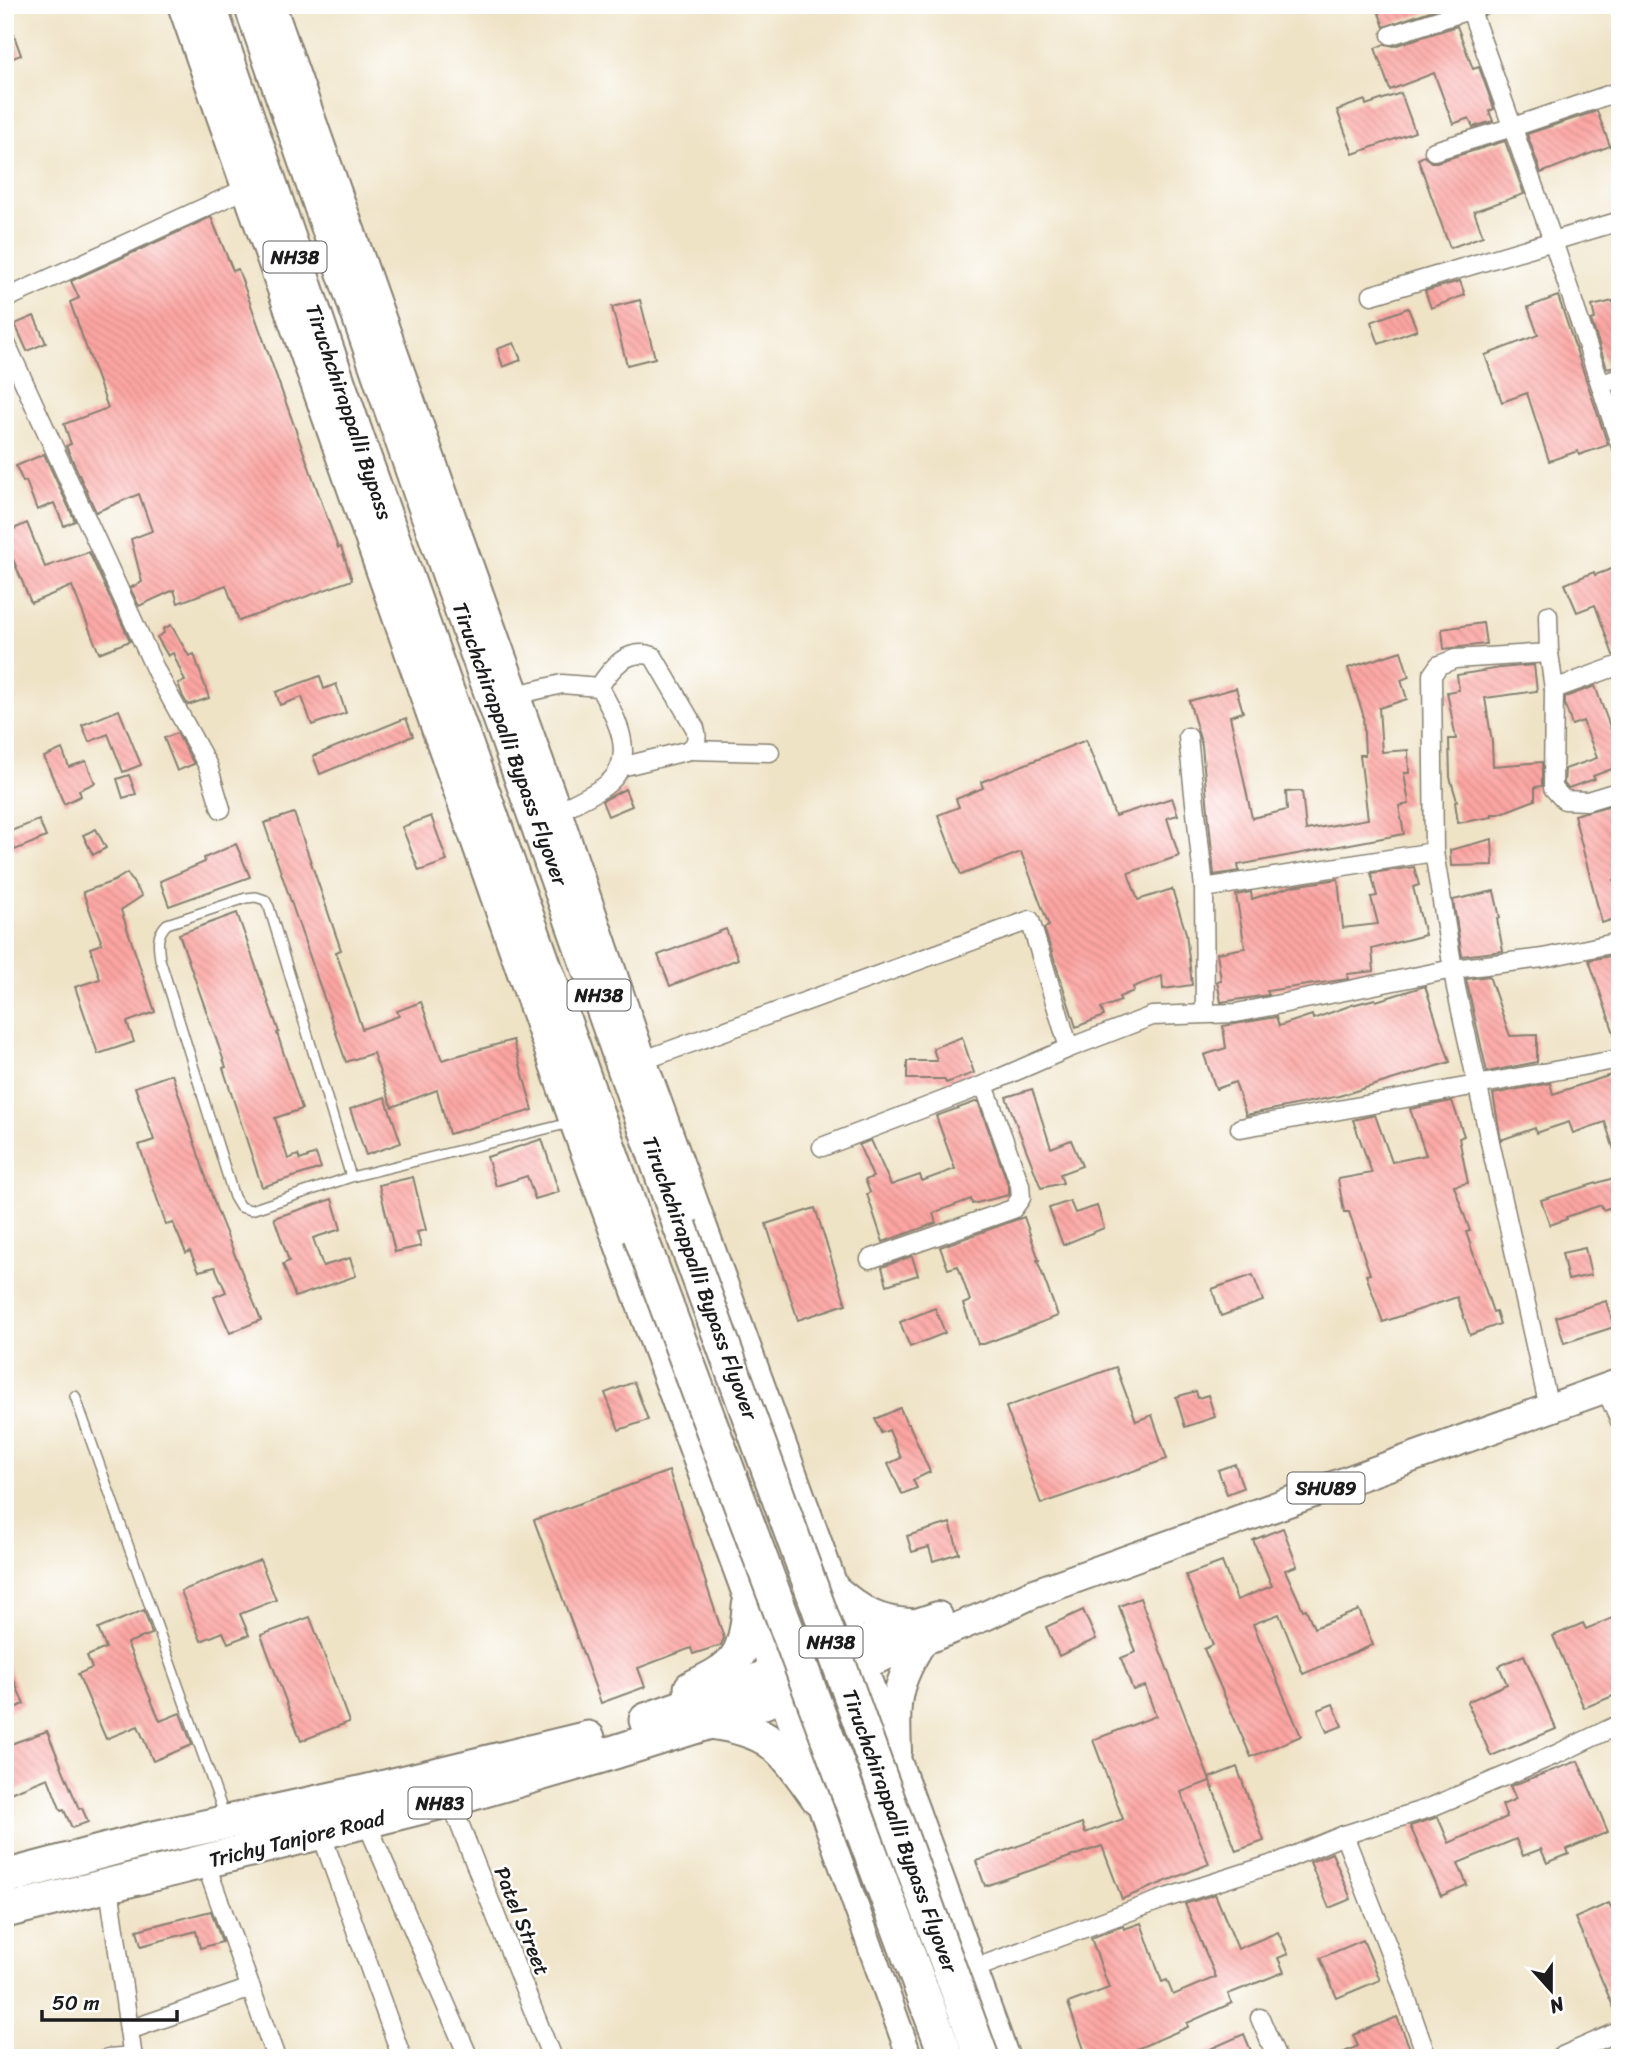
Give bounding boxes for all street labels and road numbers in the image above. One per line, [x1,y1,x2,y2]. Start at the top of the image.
road number: NH38 [264,242,326,272]
street label: Tiruchchirappalli Bypass [294,299,404,525]
street label: Tiruchchirappalli Bypass Flyover [441,597,580,893]
road number: NH38 [568,979,630,1010]
street label: Tiruchchirappalli Bypass Flyover [631,1131,770,1427]
road number: SHU89 [1288,1472,1364,1504]
road number: NH38 [800,1626,862,1658]
street label: Tiruchchirappalli Bypass Flyover [831,1684,970,1980]
road number: NH83 [408,1787,472,1818]
street label: Trichy Tanjore Road [205,1798,391,1879]
street label: Patel Street [483,1861,561,1981]

